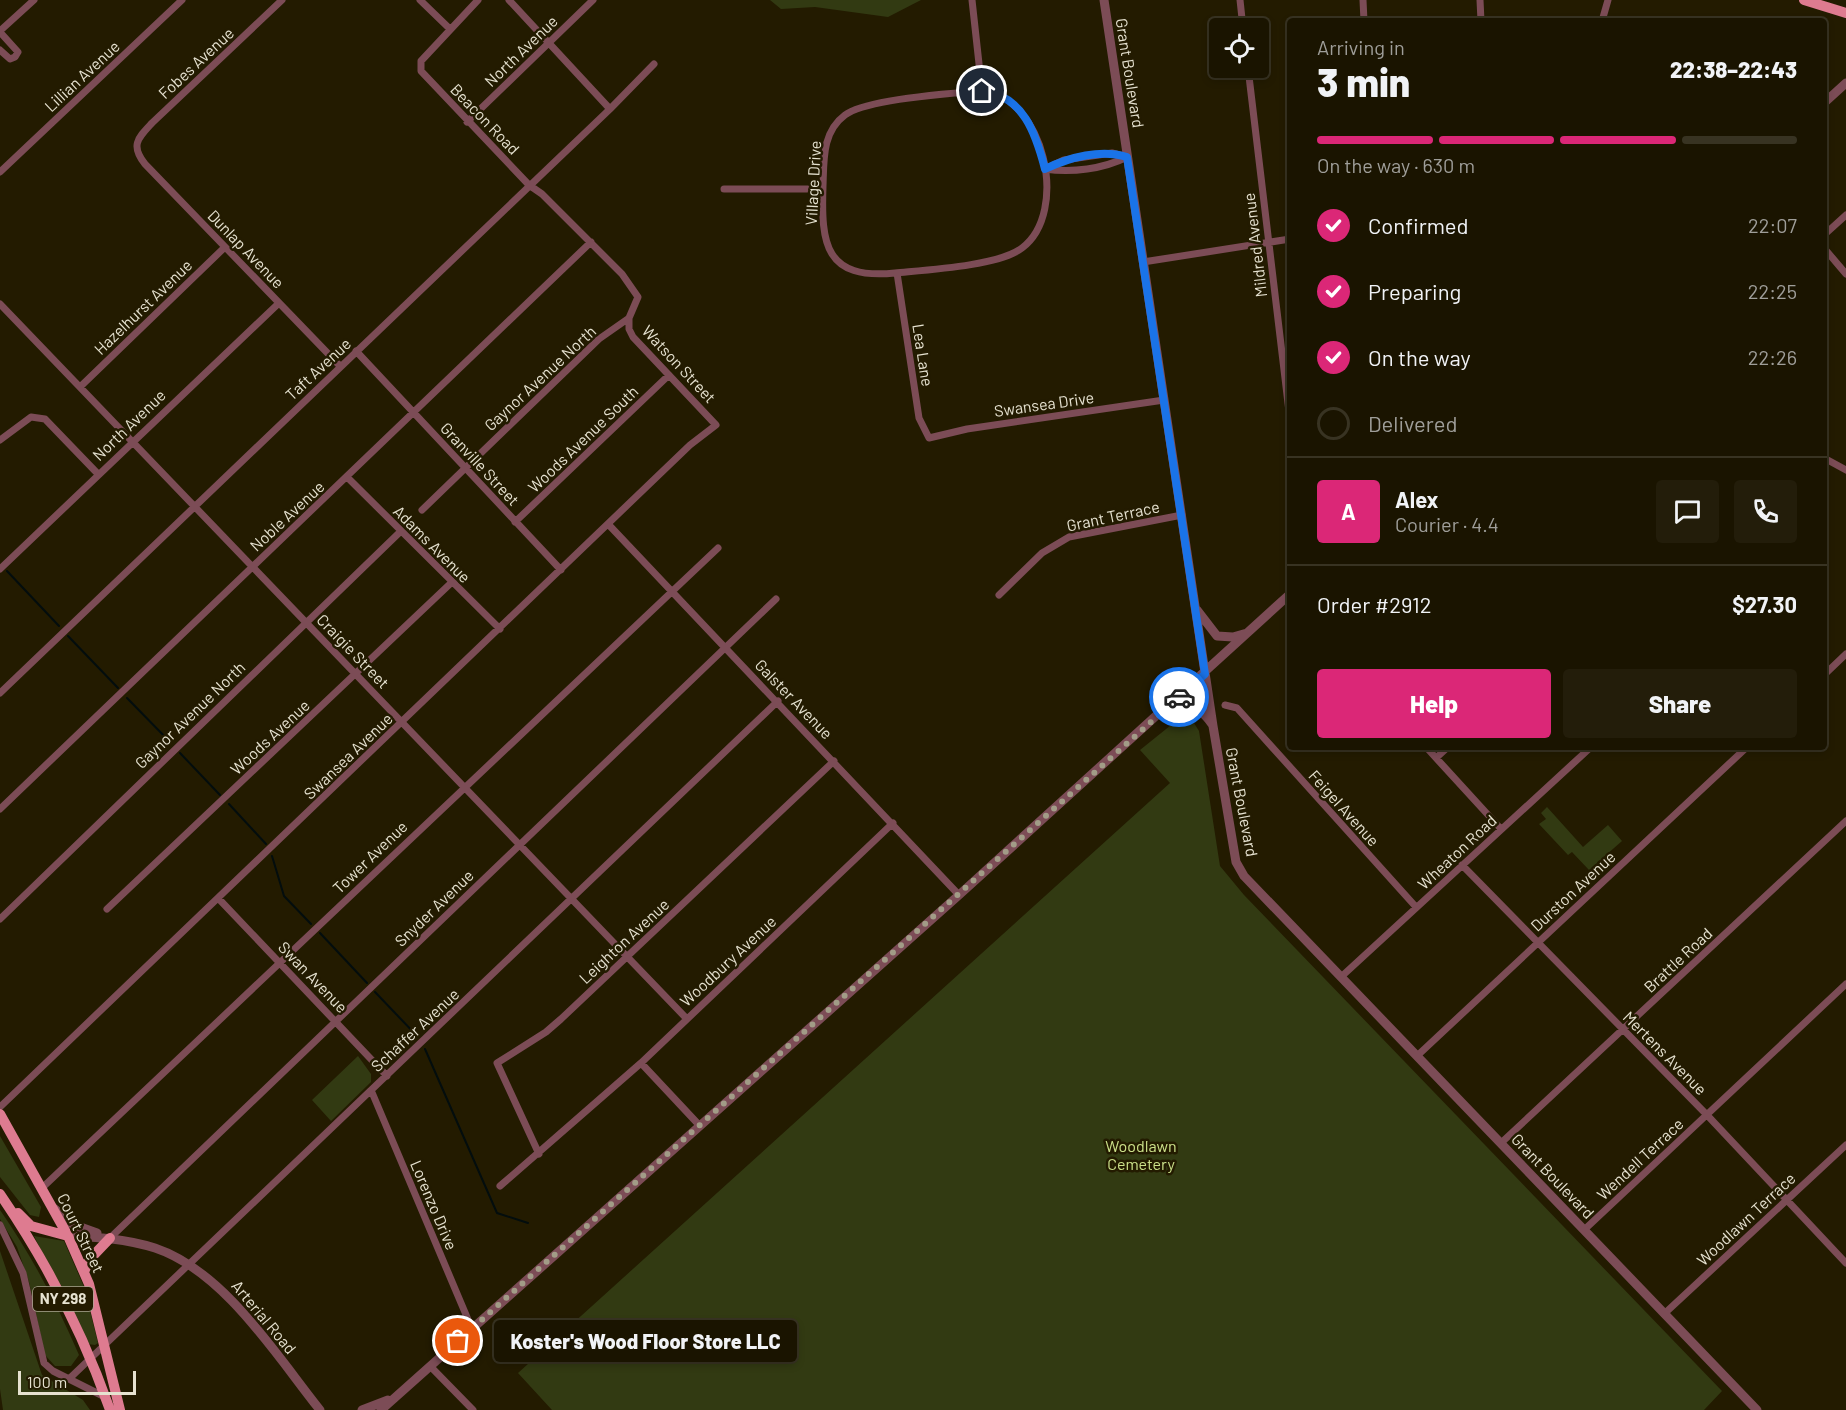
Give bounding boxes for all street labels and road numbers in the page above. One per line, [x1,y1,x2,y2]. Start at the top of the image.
street label: North Avenue [480,11,561,90]
street label: Grant Boulevard [1112,17,1149,129]
street label: Fobes Avenue [154,23,237,102]
street label: Lillian Avenue [40,36,123,115]
street label: Beacon Road [447,79,524,158]
street label: Village Drive [801,140,824,226]
street label: Mildred Avenue [1239,192,1270,298]
street label: Dunlap Avenue [204,206,288,292]
street label: Hazelhurst Avenue [90,255,195,358]
street label: Gaynor Avenue North [480,321,599,434]
street label: Watson Street [639,321,720,406]
street label: Lea Lane [909,322,938,388]
street label: Taft Avenue [281,334,354,404]
street label: Woods Avenue South [524,381,642,496]
street label: North Avenue [88,385,169,464]
street label: Swansea Drive [993,387,1095,420]
street label: Granville Street [437,418,524,509]
street label: Noble Avenue [246,476,328,555]
street label: Grant Terrace [1065,496,1161,535]
street label: Adams Avenue [390,501,475,586]
street label: Craigie Street [313,610,393,692]
street label: Galster Avenue [752,655,837,742]
street label: Gaynor Avenue North [131,657,249,772]
street label: Woods Avenue [226,695,313,778]
street label: Swansea Avenue [299,709,396,803]
street label: Grant Boulevard [1223,746,1262,858]
street label: Feigel Avenue [1305,766,1384,850]
street label: Wheaton Road [1413,810,1500,893]
street label: Tower Avenue [329,816,411,897]
street label: Durston Avenue [1526,847,1619,935]
street label: Snyder Avenue [390,865,477,950]
street label: Leighton Avenue [575,894,673,987]
street label: Woodbury Avenue [676,911,780,1010]
street label: Brattle Road [1640,923,1716,996]
street label: Swan Avenue [275,937,352,1016]
street label: Schaffer Avenue [367,984,463,1075]
street label: Mertens Avenue [1620,1007,1711,1098]
street label: Wendell Terrace [1593,1114,1687,1204]
street label: Grant Boulevard [1508,1129,1599,1222]
street label: Lorenzo Drive [407,1157,462,1252]
street label: Woodlawn Terrace [1692,1168,1799,1269]
street label: Court Street [54,1190,109,1275]
street label: Arterial Road [228,1276,301,1357]
road number: NY 298 [33,1287,93,1311]

